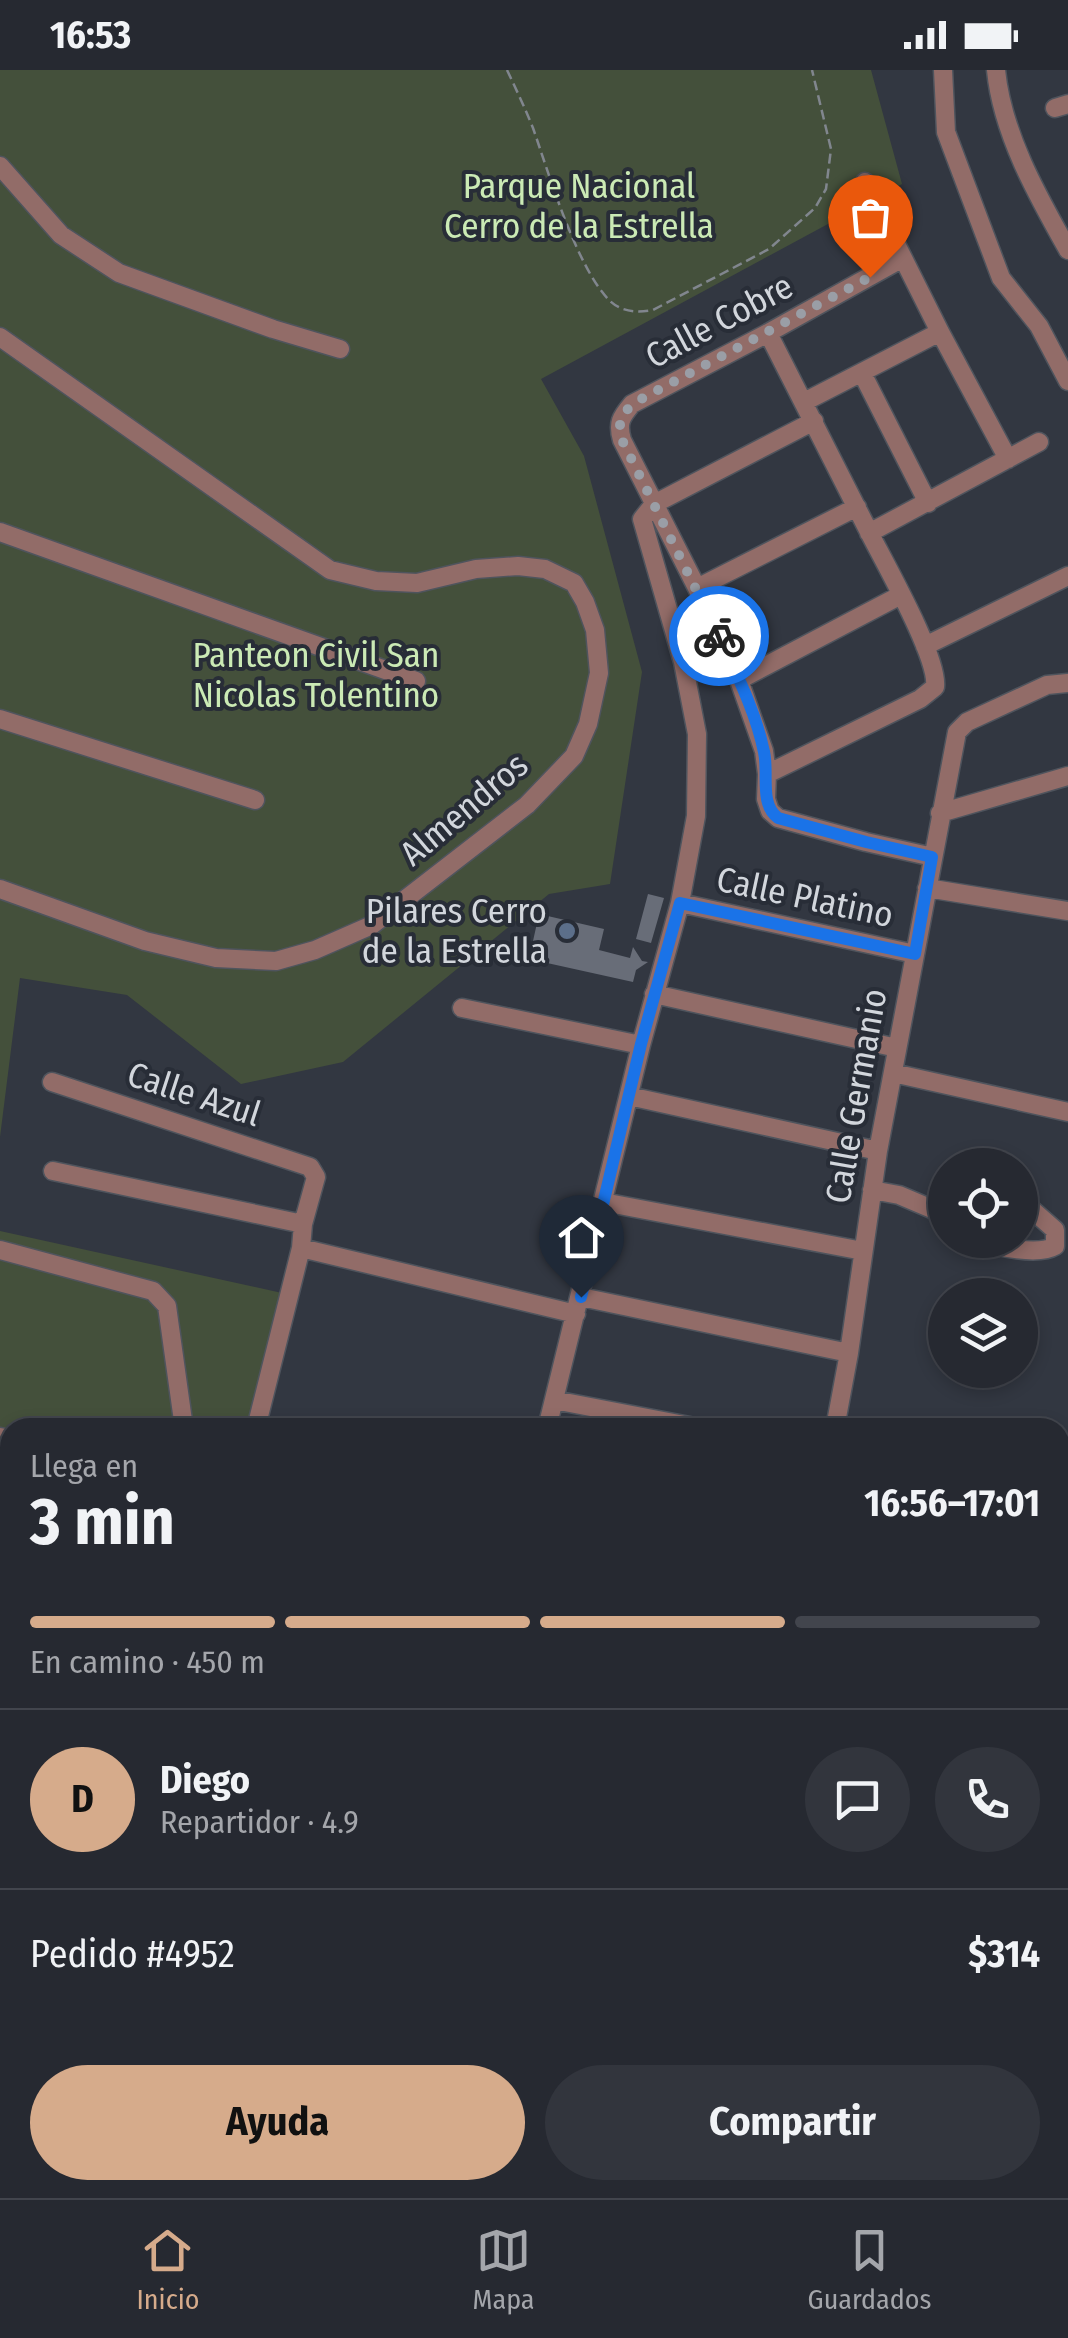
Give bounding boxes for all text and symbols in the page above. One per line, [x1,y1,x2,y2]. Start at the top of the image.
text: 16:53 [50,12,131,58]
park label: Parque Nacional Cerro de la Estrella [444,165,714,247]
pin [828,175,913,278]
icon: bag [843,190,898,245]
street label: Calle Cobre [638,265,800,377]
courier [669,586,769,686]
icon: bike [692,609,747,664]
park label: Panteon Civil San Nicolas Tolentino [193,634,439,716]
street label: Almendros [392,744,536,874]
street label: Calle Platino [713,858,897,936]
place label: Pilares Cerro de la Estrella [362,890,547,972]
marker: Pilares Cerro de la Estrella [556,920,578,942]
street label: Calle Germanio [816,985,896,1207]
street label: Calle Azul [122,1053,266,1135]
map controls [928,1148,1038,1388]
button: locate [928,1148,1038,1258]
pin [539,1195,624,1298]
icon: home [554,1210,609,1265]
button: layers [928,1278,1038,1388]
text: Llega en [30,1447,138,1485]
text: 16:56–17:01 [864,1480,1040,1526]
text: 3 min [30,1483,175,1561]
text: En camino · 450 m [30,1643,265,1681]
button: chat [805,1747,910,1852]
button: phone [935,1747,1040,1852]
text: Diego [160,1757,250,1803]
text: D [71,1776,94,1822]
text: Repartidor · 4.9 [160,1803,359,1841]
text: Pedido #4952 [30,1931,235,1977]
text: $314 [968,1931,1040,1977]
button: Ayuda [30,2065,525,2180]
button: Compartir [545,2065,1040,2180]
tab: Inicio [137,2223,199,2316]
tab: Mapa [473,2223,535,2316]
tab: Guardados [808,2223,931,2316]

